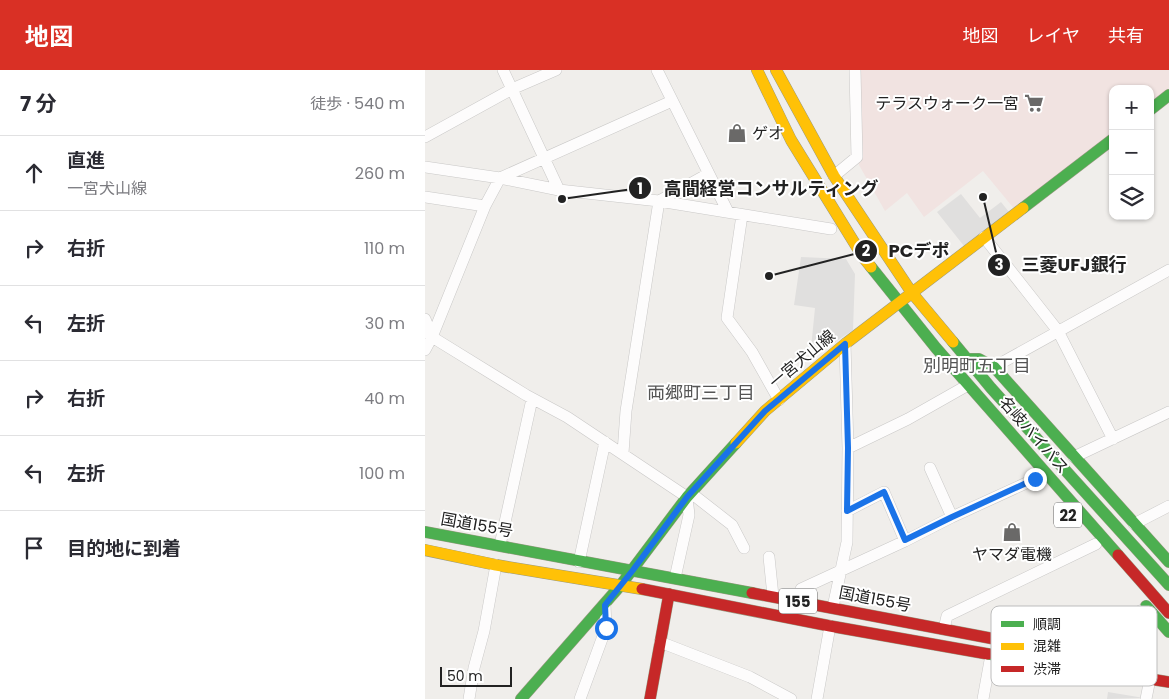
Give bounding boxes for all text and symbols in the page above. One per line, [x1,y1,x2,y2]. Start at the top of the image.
text: 地図 [25,20,73,53]
text: 地図 [963,23,999,48]
text: レイヤ [1027,23,1080,48]
text: 共有 [1108,23,1144,48]
map controls [1109,85,1154,220]
button: + [1109,85,1154,130]
text: 7 分 [20,89,57,118]
text: 徒歩 · 540 m [310,92,405,115]
place label: テラスウォーク一宮 [875,92,1019,115]
supermarket icon: テラスウォーク一宮 [1023,92,1045,114]
shop icon: ゲオ [726,122,748,144]
place label: ゲオ [752,122,784,145]
button: − [1109,130,1154,175]
text: 直進 [67,147,105,174]
icon: ahead [20,159,48,187]
text: 260 m [355,162,405,185]
callout: 高間経営コンサルティング [628,172,889,205]
button: layers [1109,175,1154,220]
text: 高間経営コンサルティング [664,176,878,201]
text: 一宮犬山線 [67,177,147,200]
text: 1 [637,178,643,199]
icon: right [20,234,48,262]
callout: PCデポ [853,234,959,267]
text: 右折 [67,235,105,262]
text: 110 m [364,237,405,260]
text: PCデポ [889,238,949,263]
text: 2 [862,240,871,261]
callout: 三菱UFJ銀行 [987,248,1137,281]
text: 三菱UFJ銀行 [1022,252,1126,277]
text: 3 [994,254,1004,275]
icon: left [20,309,48,337]
text: 左折 [67,310,105,337]
text: 30 m [365,312,405,335]
street label: 一宮犬山線 [764,324,840,394]
district label: 別明町五丁目 [923,353,1031,378]
district label: 両郷町三丁目 [647,380,755,405]
icon: right [20,384,48,412]
text: 右折 [67,385,105,412]
text: 40 m [364,387,405,410]
street label: 名岐バイパス [994,391,1074,479]
icon: left [20,459,48,487]
text: 左折 [67,460,105,487]
text: 100 m [359,462,405,485]
route end [1024,468,1047,491]
road number: 22 [1054,502,1082,528]
street label: 国道155号 [439,507,515,543]
shop icon: ヤマダ電機 [1001,521,1023,543]
icon: arrive [20,534,48,562]
text: 目的地に到着 [67,535,181,562]
place label: ヤマダ電機 [972,543,1052,566]
street label: 国道155号 [837,581,913,617]
road number: 155 [779,588,817,614]
legend [991,606,1157,686]
text: 順調 [1033,614,1061,634]
route start [595,617,618,640]
text: 混雑 [1033,636,1061,656]
text: 渋滞 [1033,659,1061,679]
scale bar [440,664,513,687]
text: 50 m [447,666,483,686]

